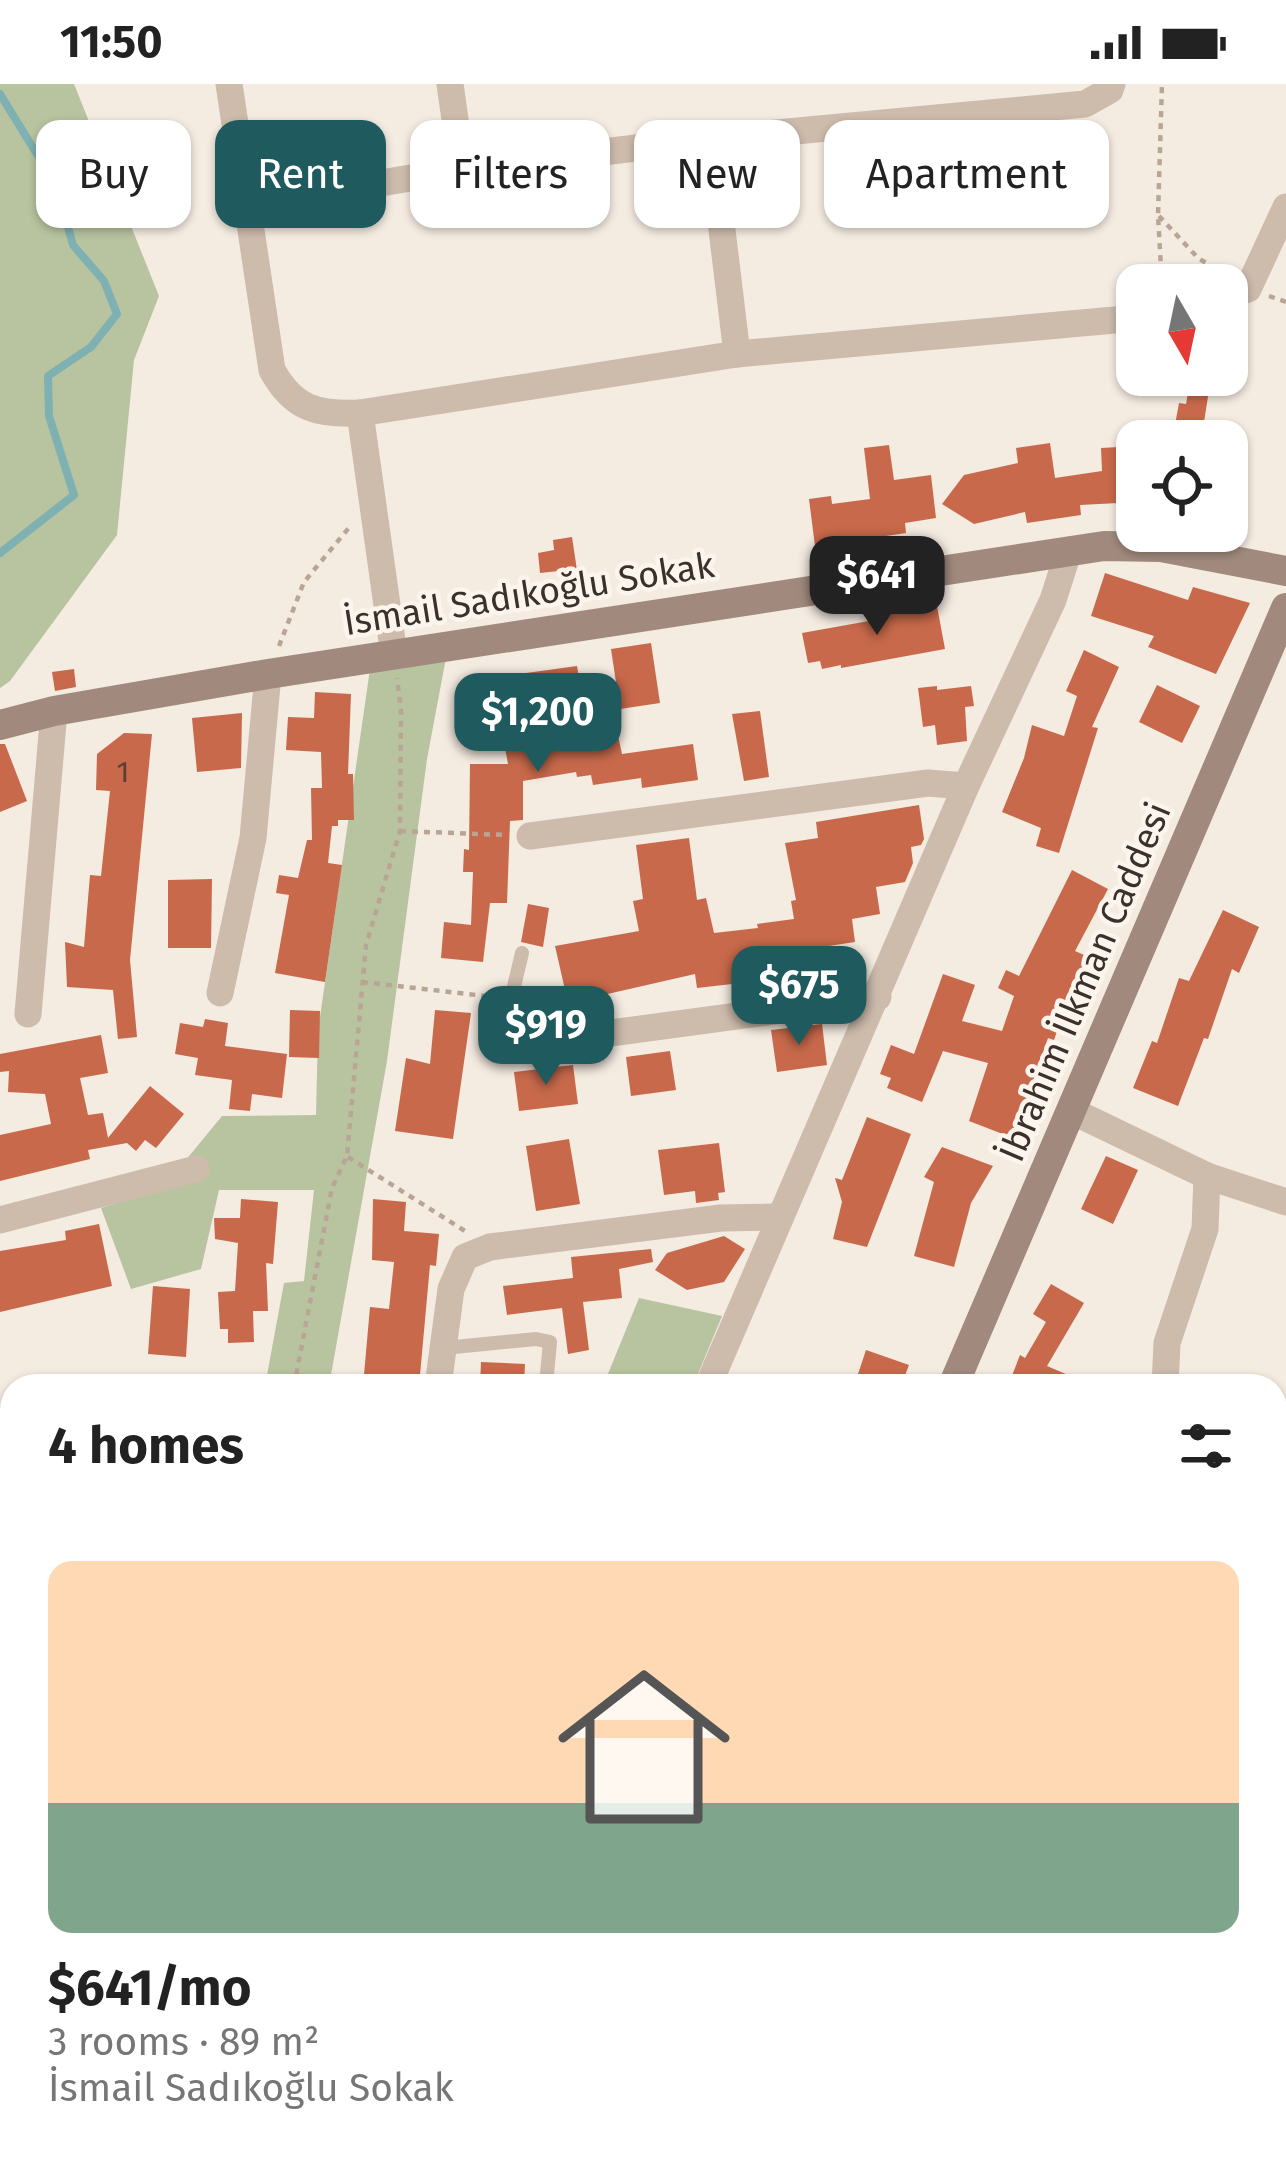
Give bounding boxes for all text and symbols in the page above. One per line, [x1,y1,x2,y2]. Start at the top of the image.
text: 11:50 [60,15,163,69]
chip: Buy [36,120,191,228]
chip: Rent [215,120,386,228]
chip: Filters [410,120,610,228]
chip: New [634,120,800,228]
chip: Apartment [824,120,1109,228]
north arrow [1116,264,1248,396]
map controls [1116,264,1248,552]
button: locate [1116,420,1248,552]
pin: $641 [806,536,948,638]
street label: İsmail Sadıkoğlu Sokak [341,543,718,645]
text: $641 [837,552,917,598]
pin: $1,200 [440,673,636,775]
text: $1,200 [481,689,595,735]
house number: 1 [117,754,130,790]
street label: İbrahim İlkman Caddesi [989,796,1181,1168]
pin: $675 [728,946,870,1048]
text: $675 [758,962,840,1008]
pin: $919 [475,986,617,1088]
text: $919 [505,1002,587,1048]
icon: filters [1173,1413,1239,1479]
text: 4 homes [48,1415,244,1477]
icon: home [536,1639,752,1855]
text: $641/mo [48,1957,251,2019]
text: 3 rooms · 89 m² [48,2019,319,2065]
text: İsmail Sadıkoğlu Sokak [48,2065,454,2111]

